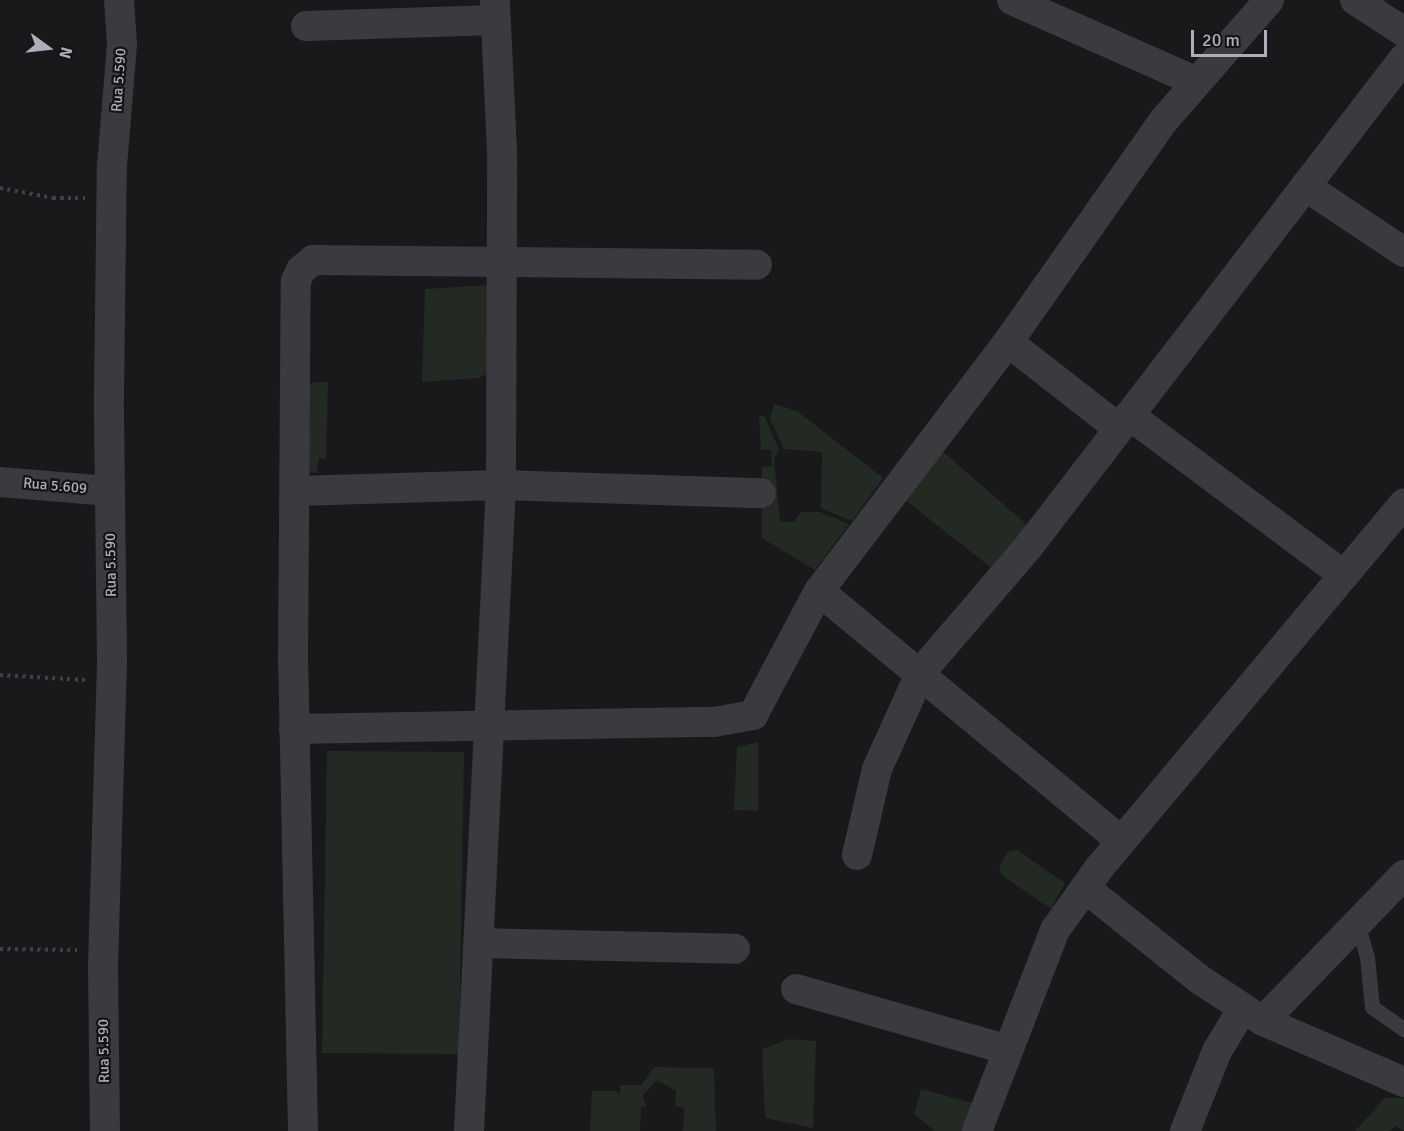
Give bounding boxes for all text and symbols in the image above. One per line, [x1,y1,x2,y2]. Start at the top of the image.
north arrow [18,18,78,78]
scale bar [1194,18,1270,56]
text: 20 m [1202,29,1240,51]
text: N [54,45,76,61]
street label: Rua 5.590 [108,47,130,113]
street label: Rua 5.609 [22,474,88,498]
street label: Rua 5.590 [101,533,121,597]
street label: Rua 5.590 [94,1019,114,1083]

